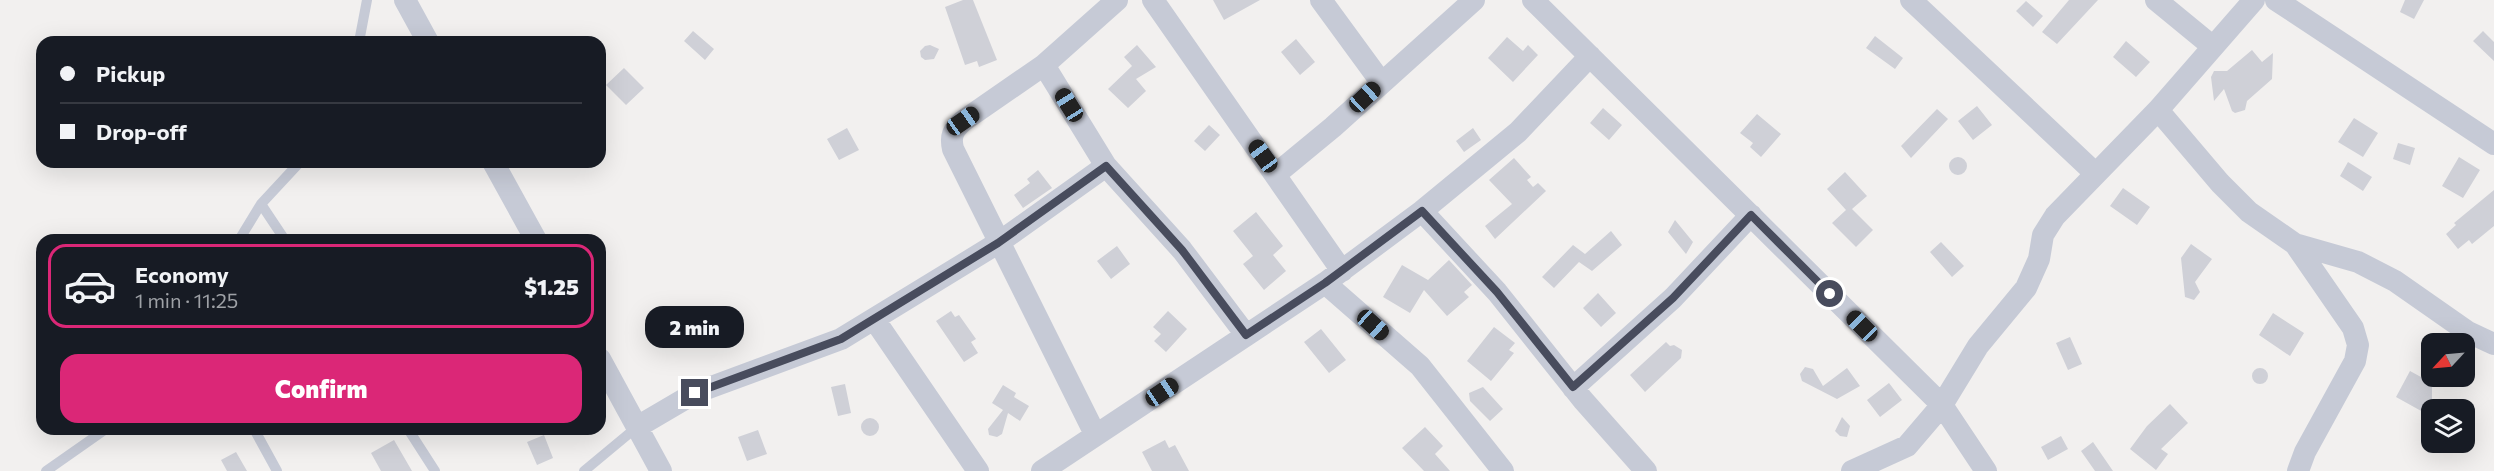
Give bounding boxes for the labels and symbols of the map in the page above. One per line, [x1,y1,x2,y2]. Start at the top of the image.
car [1346,78,1384,116]
car [1052,85,1086,125]
car [943,103,983,139]
car [1245,136,1281,176]
route start [1816,280,1843,307]
callout: 2 min [646,306,744,348]
car [1354,306,1392,344]
car [1843,307,1881,345]
north arrow [2421,333,2475,387]
car [1142,374,1182,410]
route end [681,379,708,406]

